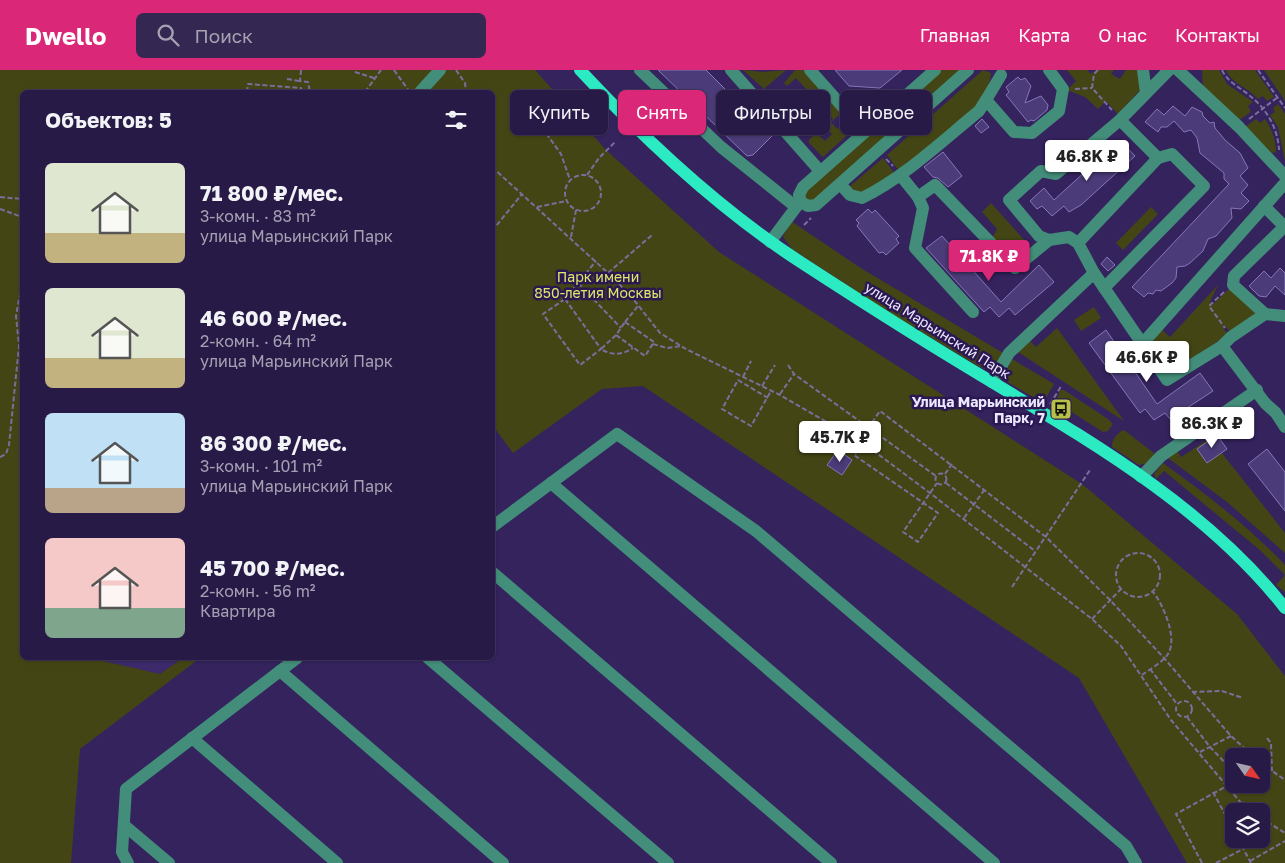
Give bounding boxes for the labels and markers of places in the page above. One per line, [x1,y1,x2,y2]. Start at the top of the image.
pin: 46.8K ₽ [1041,140,1133,182]
pin: 71.8K ₽ [943,240,1035,282]
pin: 46.6K ₽ [1101,340,1193,383]
place label: Улица Марьинский Парк, 7 [912,393,1045,426]
bus stop icon: Улица Марьинский Парк, 7 [1049,397,1073,421]
pin: 86.3K ₽ [1166,406,1258,449]
pin: 45.7K ₽ [794,420,886,463]

